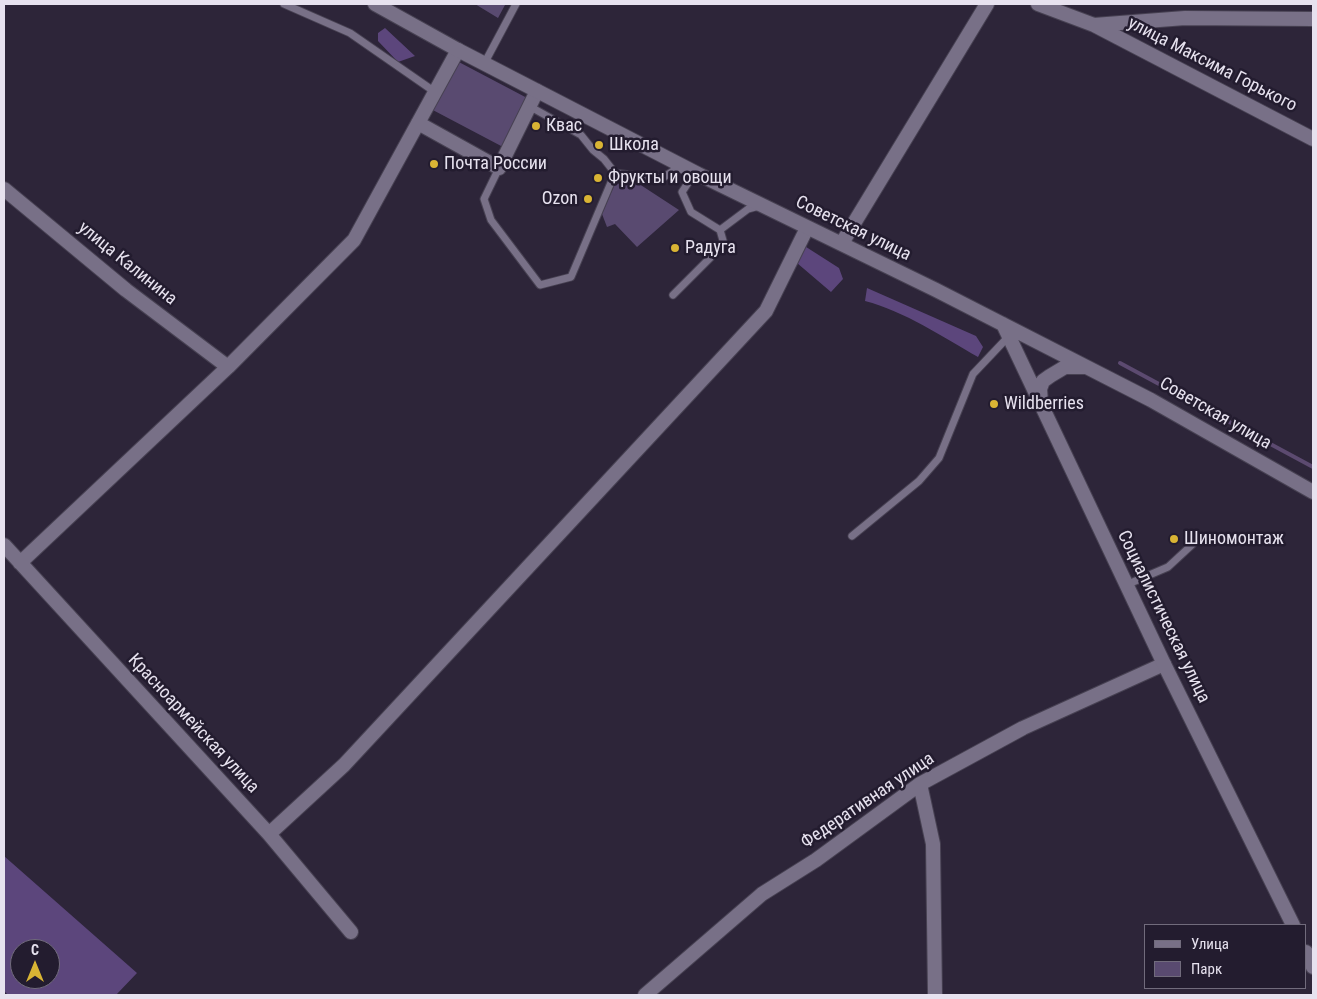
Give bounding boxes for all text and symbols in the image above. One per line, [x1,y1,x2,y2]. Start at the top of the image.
street label: улица Максима Горького [1124,13,1300,117]
place label: Квас [546,115,582,137]
marker: Квас [530,120,542,132]
place label: Школа [609,134,659,156]
marker: Школа [593,139,605,151]
place label: Почта России [444,153,547,175]
marker: Почта России [428,158,440,170]
place label: Фрукты и овощи [608,167,732,189]
marker: Фрукты и овощи [592,172,604,184]
place label: Ozon [542,188,578,210]
street label: Советская улица [792,192,914,266]
marker: Ozon [582,193,594,205]
street label: улица Калинина [73,218,181,310]
place label: Радуга [685,237,736,259]
marker: Радуга [669,242,681,254]
street label: Советская улица [1155,373,1275,455]
place label: Wildberries [1004,393,1084,415]
marker: Wildberries [988,398,1000,410]
street label: Социалистическая улица [1112,527,1214,707]
place label: Шиномонтаж [1184,528,1284,550]
marker: Шиномонтаж [1168,533,1180,545]
street label: Красноармейская улица [123,650,263,798]
street label: Федеративная улица [797,748,939,854]
legend [1144,924,1307,989]
text: Улица [1191,935,1229,953]
north arrow [10,939,60,989]
text: С [31,942,39,958]
text: Парк [1191,960,1222,978]

